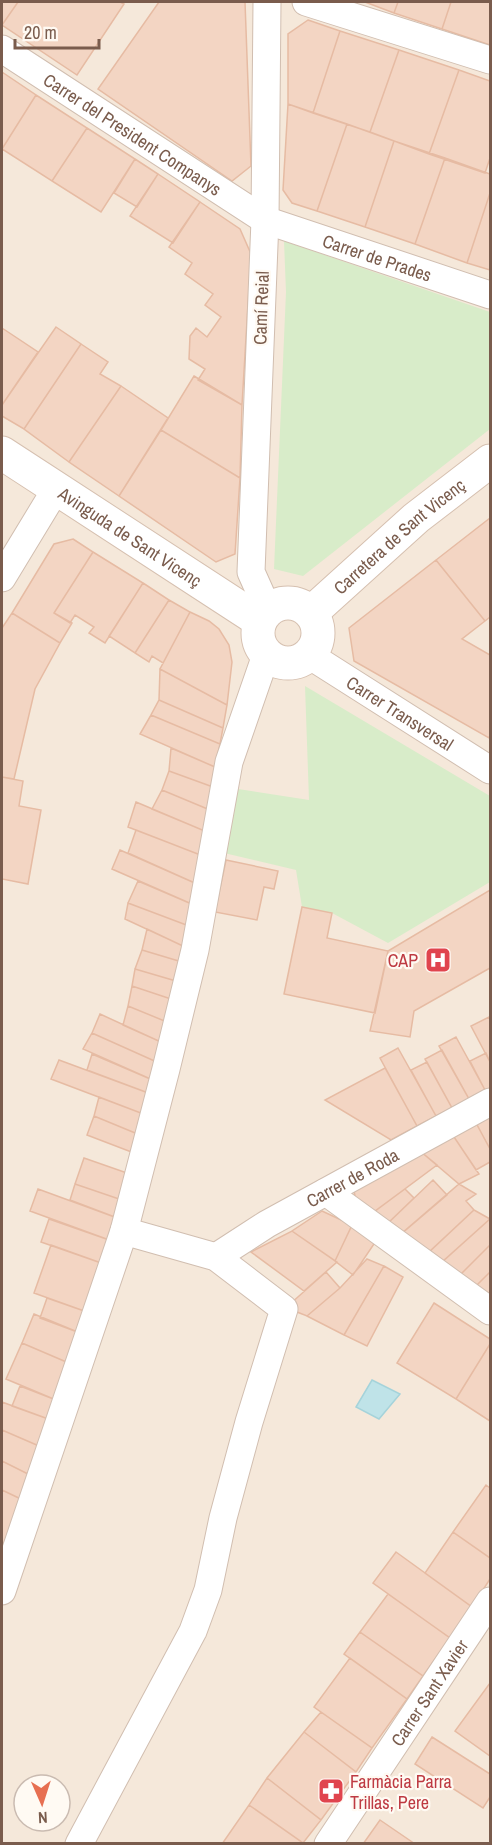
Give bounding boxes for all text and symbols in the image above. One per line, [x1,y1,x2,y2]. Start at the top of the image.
scale bar [15,12,99,50]
text: 20 m [24,20,57,45]
street label: Carrer del President Companys [39,67,227,201]
street label: Carrer de Prades [320,228,435,287]
street label: Camí Reial [247,271,275,345]
street label: Carretera de Sant Vicenç [328,472,470,600]
street label: Avinguda de Sant Vicenç [53,480,207,592]
street label: Carrer Transversal [342,670,459,756]
hospital icon: CAP [423,945,453,975]
place label: CAP [388,948,418,973]
street label: Carrer de Roda [302,1142,403,1213]
street label: Carrer Sant Xavier [384,1634,474,1751]
place label: Farmàcia Parra Trillas, Pere [350,1769,452,1815]
north arrow [12,1773,72,1833]
pharmacy icon: Farmàcia Parra Trillas, Pere [316,1776,346,1806]
text: N [37,1807,48,1829]

